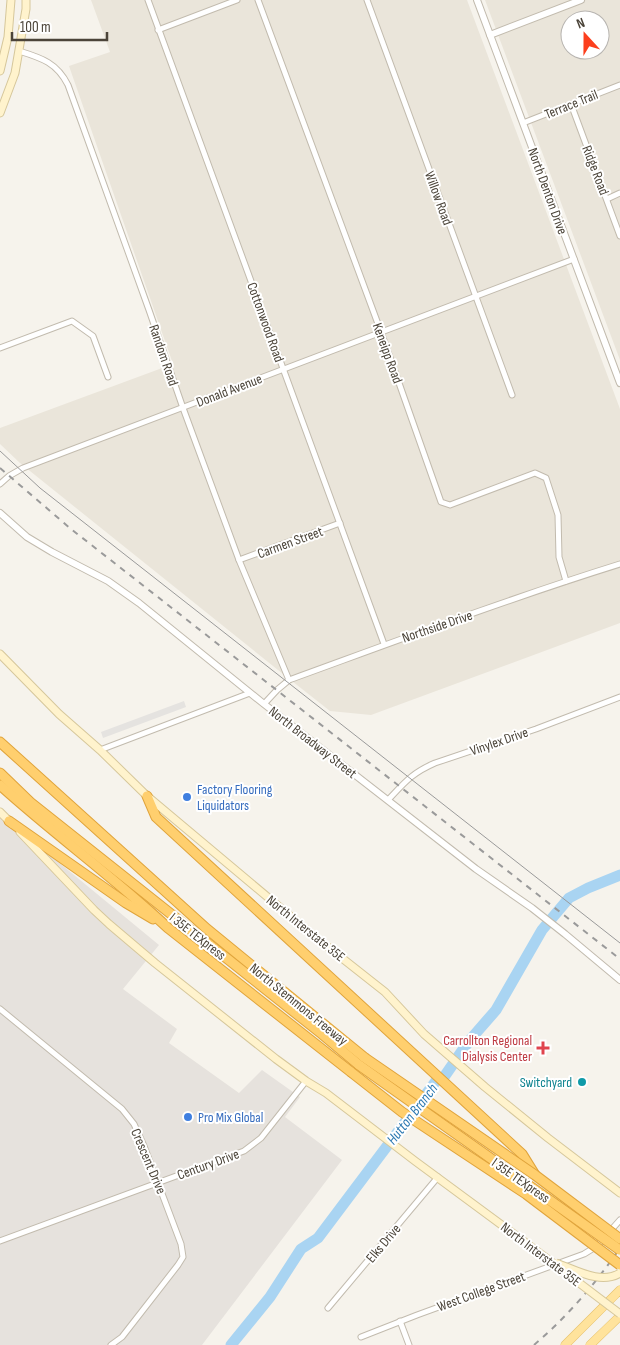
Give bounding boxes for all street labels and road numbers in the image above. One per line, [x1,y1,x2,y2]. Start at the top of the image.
street label: Terrace Trail [542,86,600,123]
street label: Ridge Road [578,143,613,197]
street label: North Denton Drive [524,146,571,237]
street label: Willow Road [421,169,456,228]
street label: Cottonwood Road [243,280,288,364]
street label: Keneipp Road [369,321,406,386]
street label: Random Road [145,322,182,388]
street label: Donald Avenue [194,370,264,411]
street label: Carmen Street [255,523,325,562]
street label: Northside Drive [400,607,475,646]
street label: North Broadway Street [265,703,360,782]
street label: Vinylex Drive [468,724,530,759]
street label: North Interstate 35E [263,892,349,965]
street label: I 35E TEXpress [166,909,229,964]
street label: North Stemmons Freeway [246,960,352,1049]
street label: Crescent Drive [127,1126,170,1196]
street label: Century Drive [175,1145,241,1184]
street label: I 35E TEXpress [488,1154,553,1207]
street label: North Interstate 35E [497,1219,584,1290]
street label: Elks Drive [362,1221,404,1266]
street label: West College Street [435,1268,527,1315]

